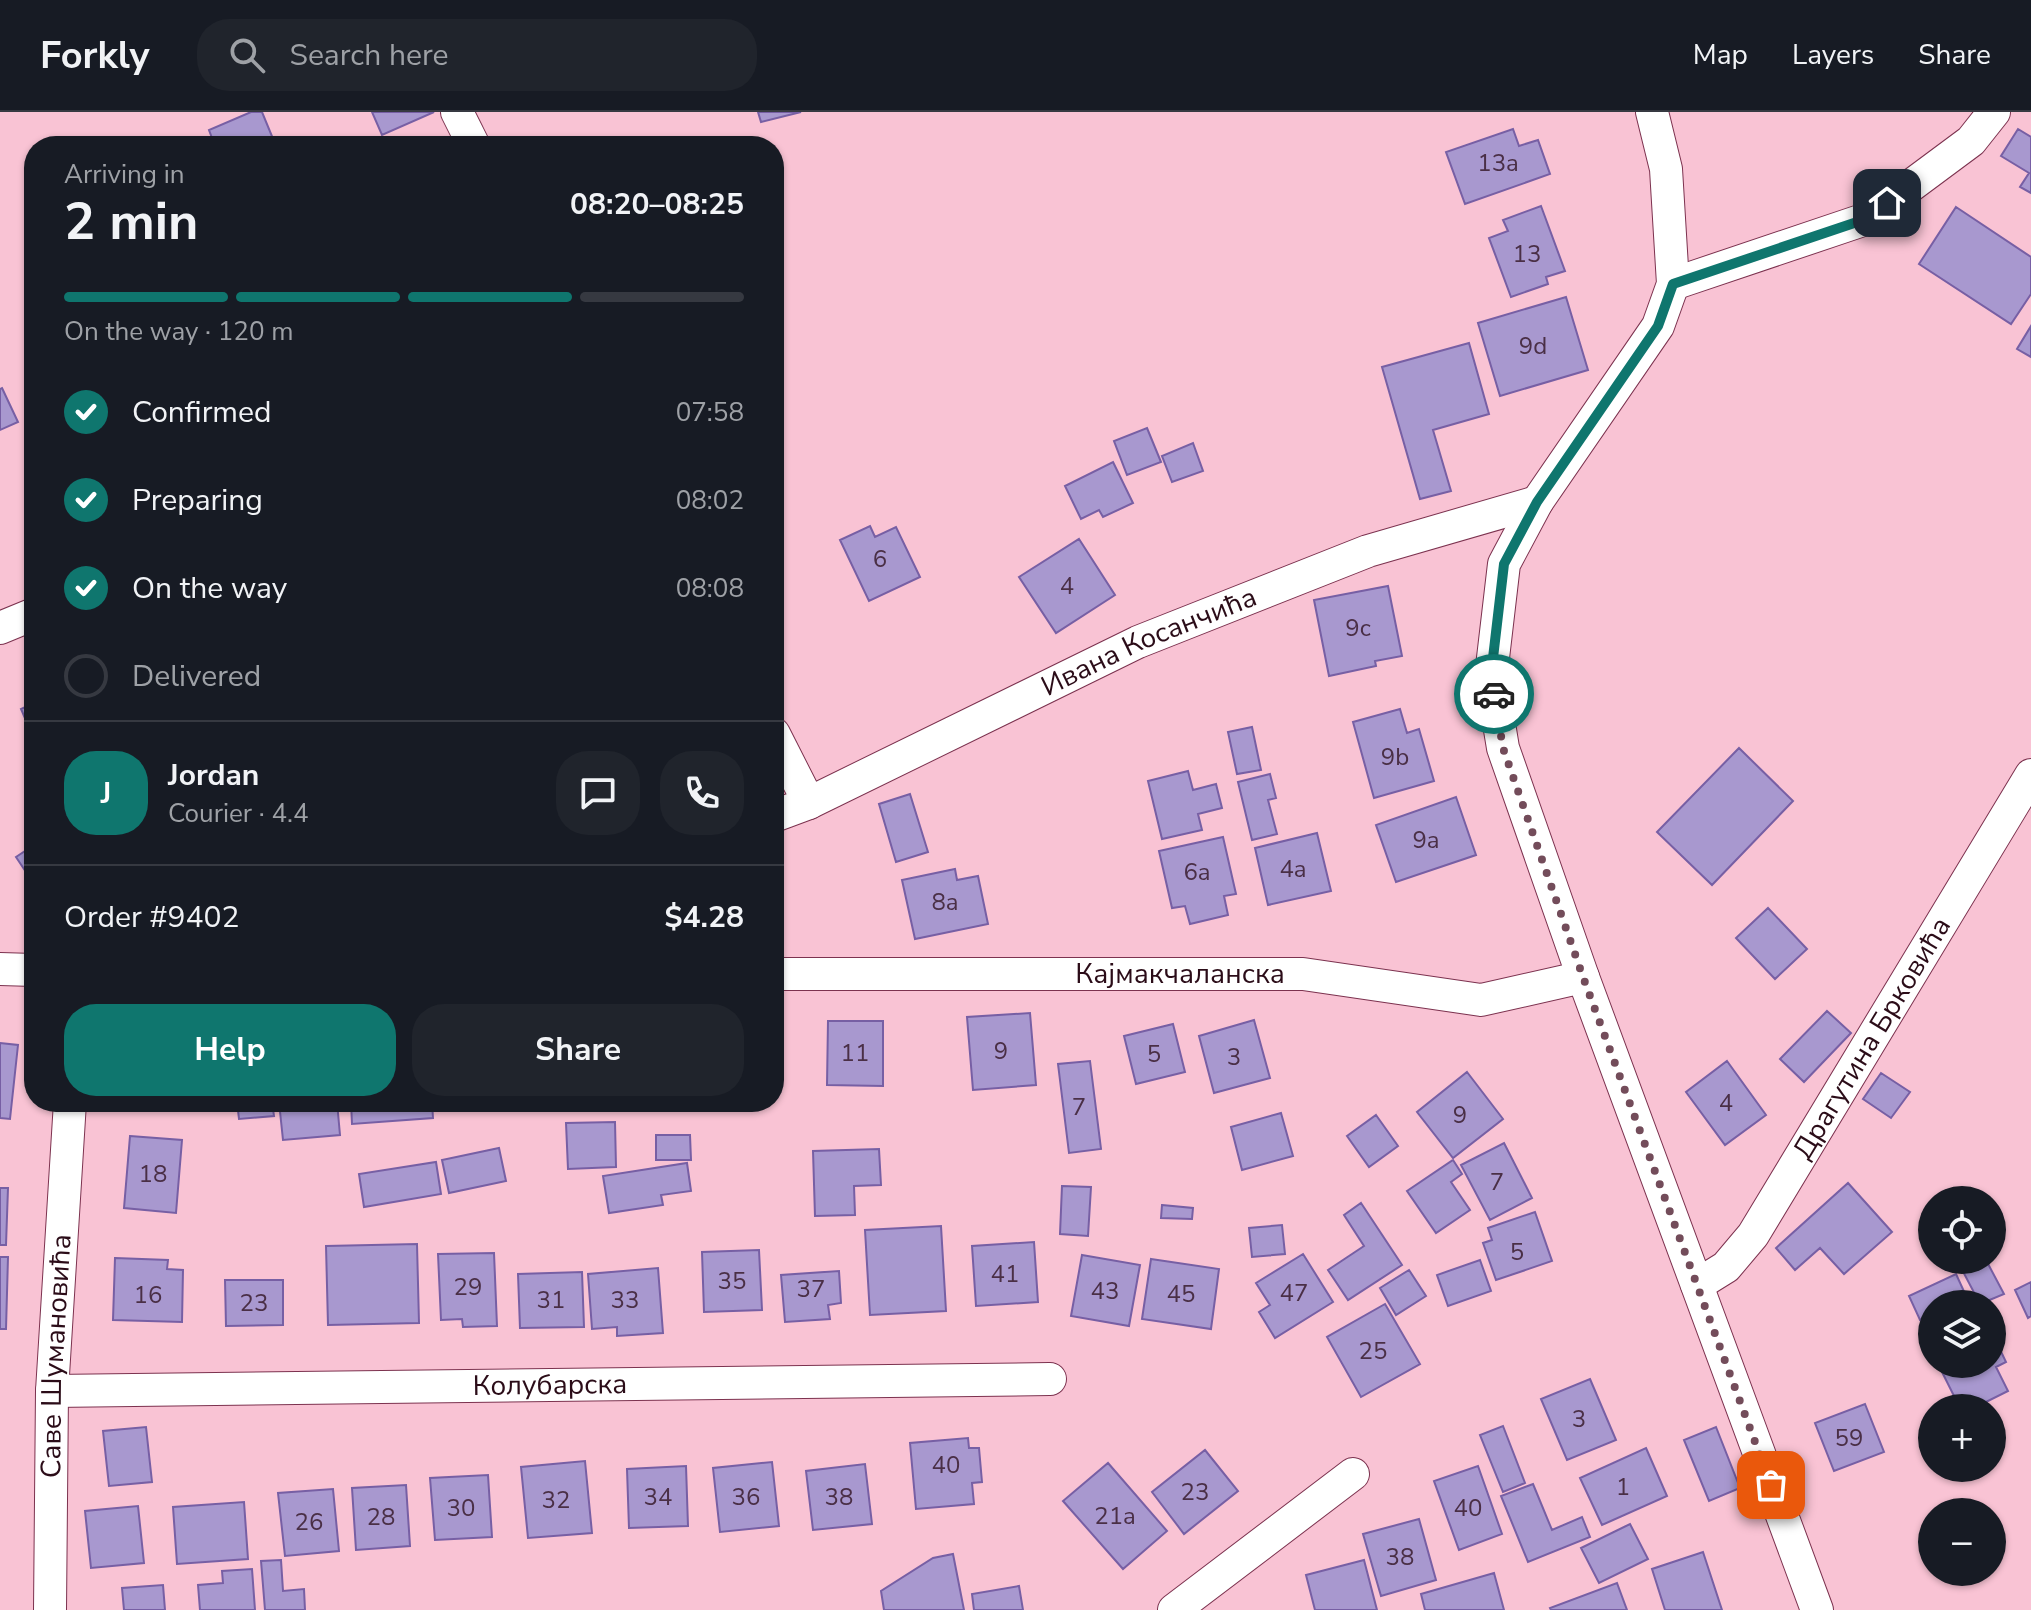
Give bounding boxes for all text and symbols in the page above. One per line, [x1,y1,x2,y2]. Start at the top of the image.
search box [197,19,757,91]
text: Forkly [40,30,149,81]
icon: search [225,33,269,77]
text: Search here [289,35,448,76]
text: Map [1693,36,1748,74]
text: Layers [1792,36,1874,74]
text: Share [1918,36,1991,74]
house number: 13a [1477,147,1519,179]
text: Arriving in [64,157,185,192]
pin [1853,169,1921,237]
icon: home [1865,181,1909,225]
text: 08:20–08:25 [570,184,744,225]
text: 2 min [64,186,199,257]
house number: 13 [1513,238,1541,270]
text: On the way · 120 m [64,314,293,349]
house number: 9d [1519,330,1547,362]
icon: check [64,390,108,434]
text: Confirmed [132,392,272,433]
text: 07:58 [676,395,744,430]
icon: check [64,478,108,522]
text: Preparing [132,480,263,521]
text: 08:02 [676,483,744,518]
house number: 6 [873,543,887,575]
icon: check [64,566,108,610]
text: On the way [132,568,287,609]
house number: 4 [1060,570,1074,602]
text: 08:08 [676,571,744,606]
street label: Ивана Косанчића [1035,578,1262,705]
house number: 9c [1345,612,1371,644]
courier [1454,654,1534,734]
text: Delivered [132,656,261,697]
icon: car [1472,672,1516,716]
house number: 9b [1381,741,1409,773]
button: chat [556,751,640,835]
button: phone [660,751,744,835]
text: Jordan [168,755,259,796]
text: J [101,773,111,814]
text: Courier · 4.4 [168,796,309,831]
house number: 9a [1412,824,1440,856]
house number: 4a [1279,853,1307,885]
house number: 6a [1183,856,1211,888]
house number: 8a [931,886,959,918]
text: Order #9402 [64,897,239,938]
text: $4.28 [665,897,744,938]
street label: Драгутина Брковића [1784,910,1960,1166]
street label: Кајмакчаланска [1075,955,1285,993]
button: Help [64,1004,396,1096]
button: Share [412,1004,744,1096]
house number: 9 [994,1035,1008,1067]
house number: 11 [841,1037,869,1069]
house number: 5 [1147,1038,1161,1070]
house number: 3 [1227,1041,1241,1073]
house number: 4 [1719,1087,1733,1119]
house number: 7 [1072,1091,1086,1123]
house number: 9 [1453,1099,1467,1131]
house number: 18 [139,1158,167,1190]
house number: 7 [1490,1166,1504,1198]
map controls [1918,1186,2006,1586]
button: locate [1918,1186,2006,1274]
street label: Саве Шумановића [32,1233,81,1478]
house number: 5 [1510,1236,1524,1268]
house number: 41 [991,1258,1019,1290]
house number: 35 [718,1265,746,1297]
house number: 29 [454,1271,482,1303]
house number: 37 [797,1273,825,1305]
house number: 43 [1091,1275,1119,1307]
house number: 47 [1280,1277,1308,1309]
house number: 45 [1167,1278,1195,1310]
house number: 16 [134,1279,162,1311]
house number: 31 [537,1284,565,1316]
house number: 33 [611,1284,639,1316]
house number: 23 [240,1287,268,1319]
button: layers [1918,1290,2006,1378]
house number: 25 [1359,1335,1387,1367]
street label: Колубарска [472,1365,628,1405]
button: + [1918,1394,2006,1482]
house number: 3 [1572,1403,1586,1435]
house number: 59 [1835,1422,1863,1454]
house number: 40 [932,1449,960,1481]
pin [1737,1451,1805,1519]
icon: bag [1749,1463,1793,1507]
house number: 1 [1616,1471,1630,1503]
house number: 23 [1181,1476,1209,1508]
house number: 34 [644,1481,672,1513]
house number: 36 [732,1481,760,1513]
house number: 38 [825,1481,853,1513]
house number: 32 [542,1484,570,1516]
house number: 30 [447,1492,475,1524]
house number: 40 [1454,1492,1482,1524]
button: − [1918,1498,2006,1586]
house number: 21a [1094,1500,1136,1532]
house number: 28 [367,1501,395,1533]
house number: 26 [295,1506,323,1538]
house number: 38 [1386,1541,1414,1573]

